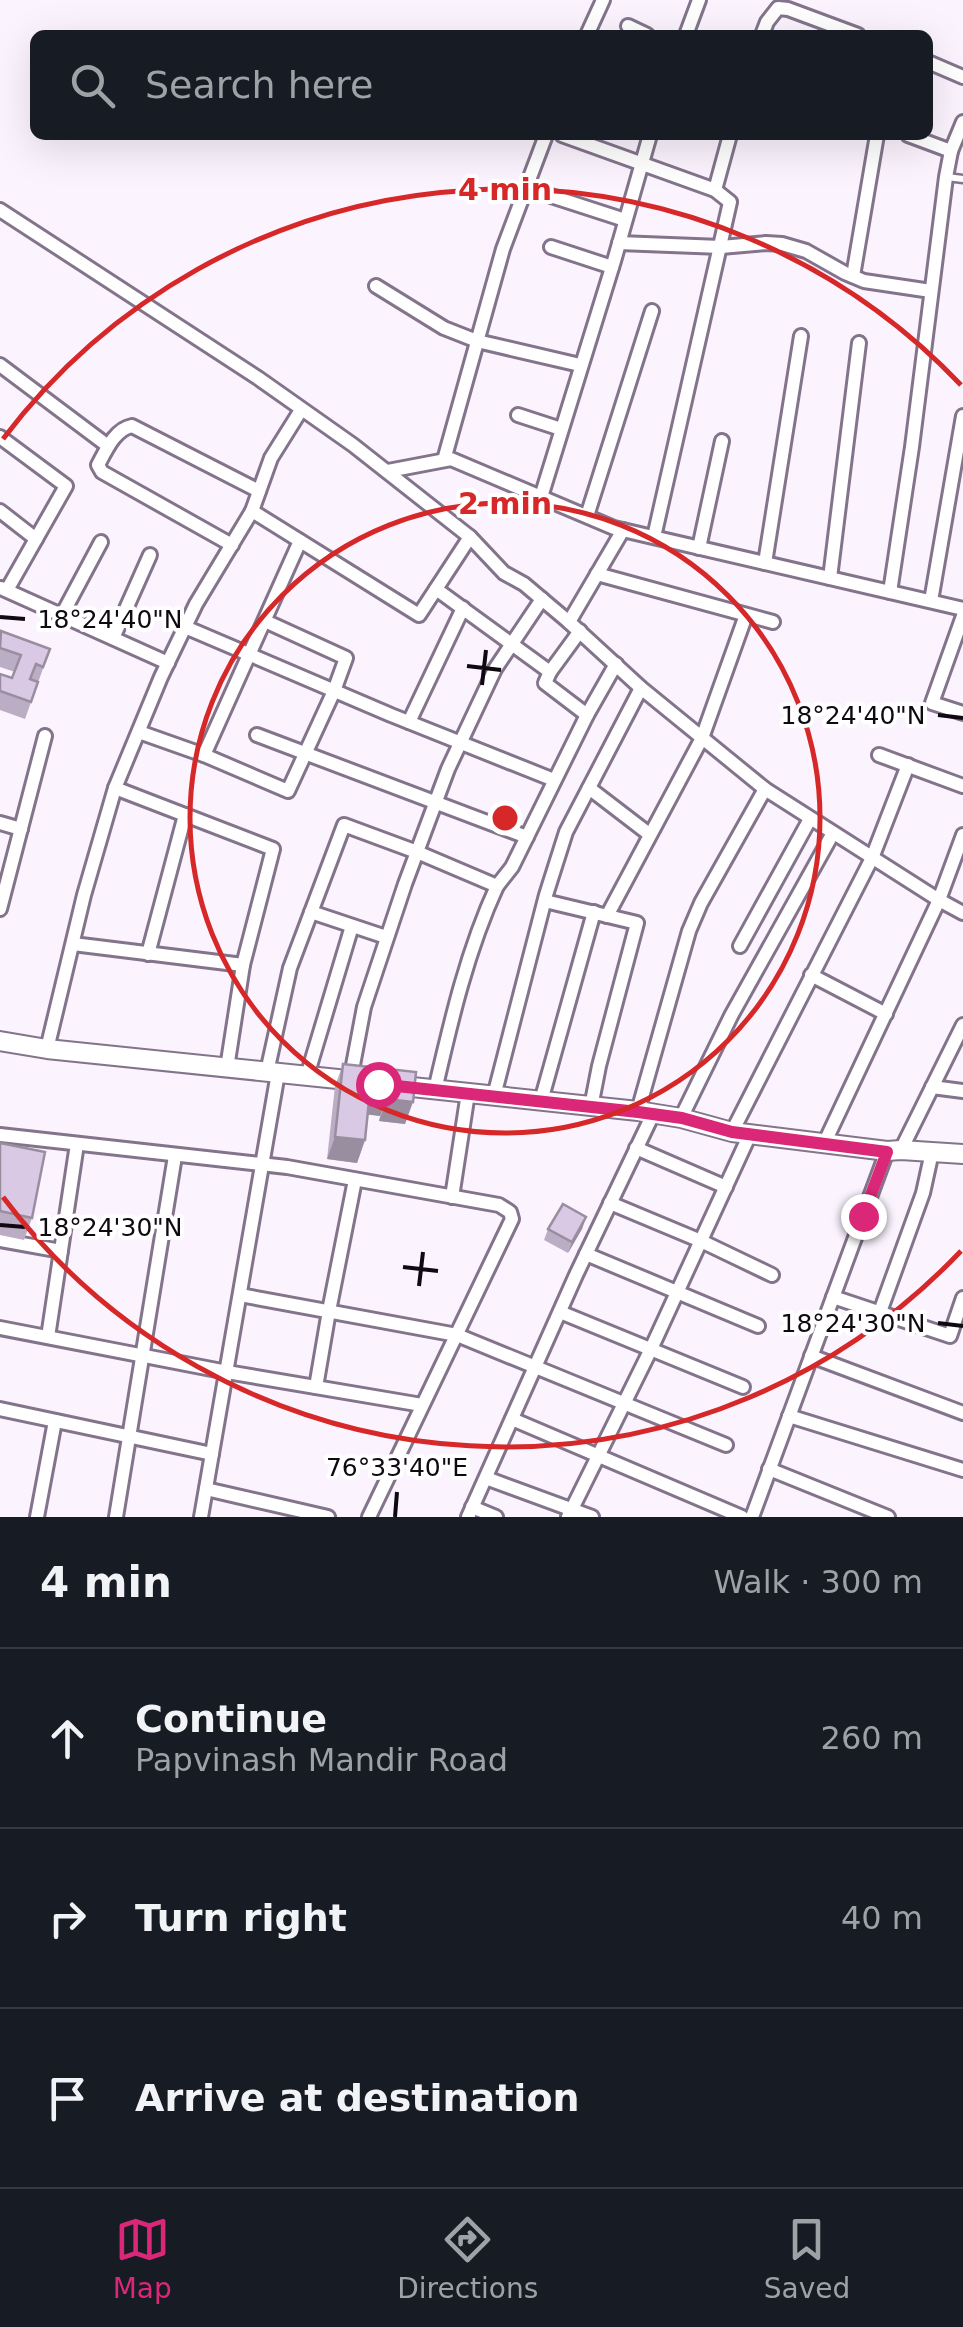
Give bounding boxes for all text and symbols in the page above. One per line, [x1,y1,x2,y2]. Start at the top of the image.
search box [30,30,933,140]
icon: search [65,58,120,113]
text: Search here [145,63,373,107]
text: 4 min [458,172,552,207]
text: 2 min [458,486,552,521]
text: 18°24'40"N [37,605,183,634]
text: 18°24'40"N [780,701,926,730]
centre of rings [487,800,523,836]
route start [356,1062,402,1108]
route end [841,1194,887,1240]
text: 18°24'30"N [37,1213,183,1242]
text: 18°24'30"N [780,1309,926,1338]
text: 76°33'40"E [326,1453,468,1482]
text: 4 min [40,1558,172,1607]
text: Walk · 300 m [713,1563,923,1601]
text: Continue [135,1697,327,1741]
icon: ahead [40,1711,95,1766]
text: 260 m [821,1719,923,1757]
text: Papvinash Mandir Road [135,1741,508,1779]
icon: right [40,1891,95,1946]
text: Turn right [135,1896,347,1940]
text: 40 m [841,1899,923,1937]
icon: arrive [40,2071,95,2126]
text: Arrive at destination [135,2076,580,2120]
tab: Map [113,2212,172,2305]
tab: Directions [397,2212,538,2305]
tab: Saved [764,2212,850,2305]

